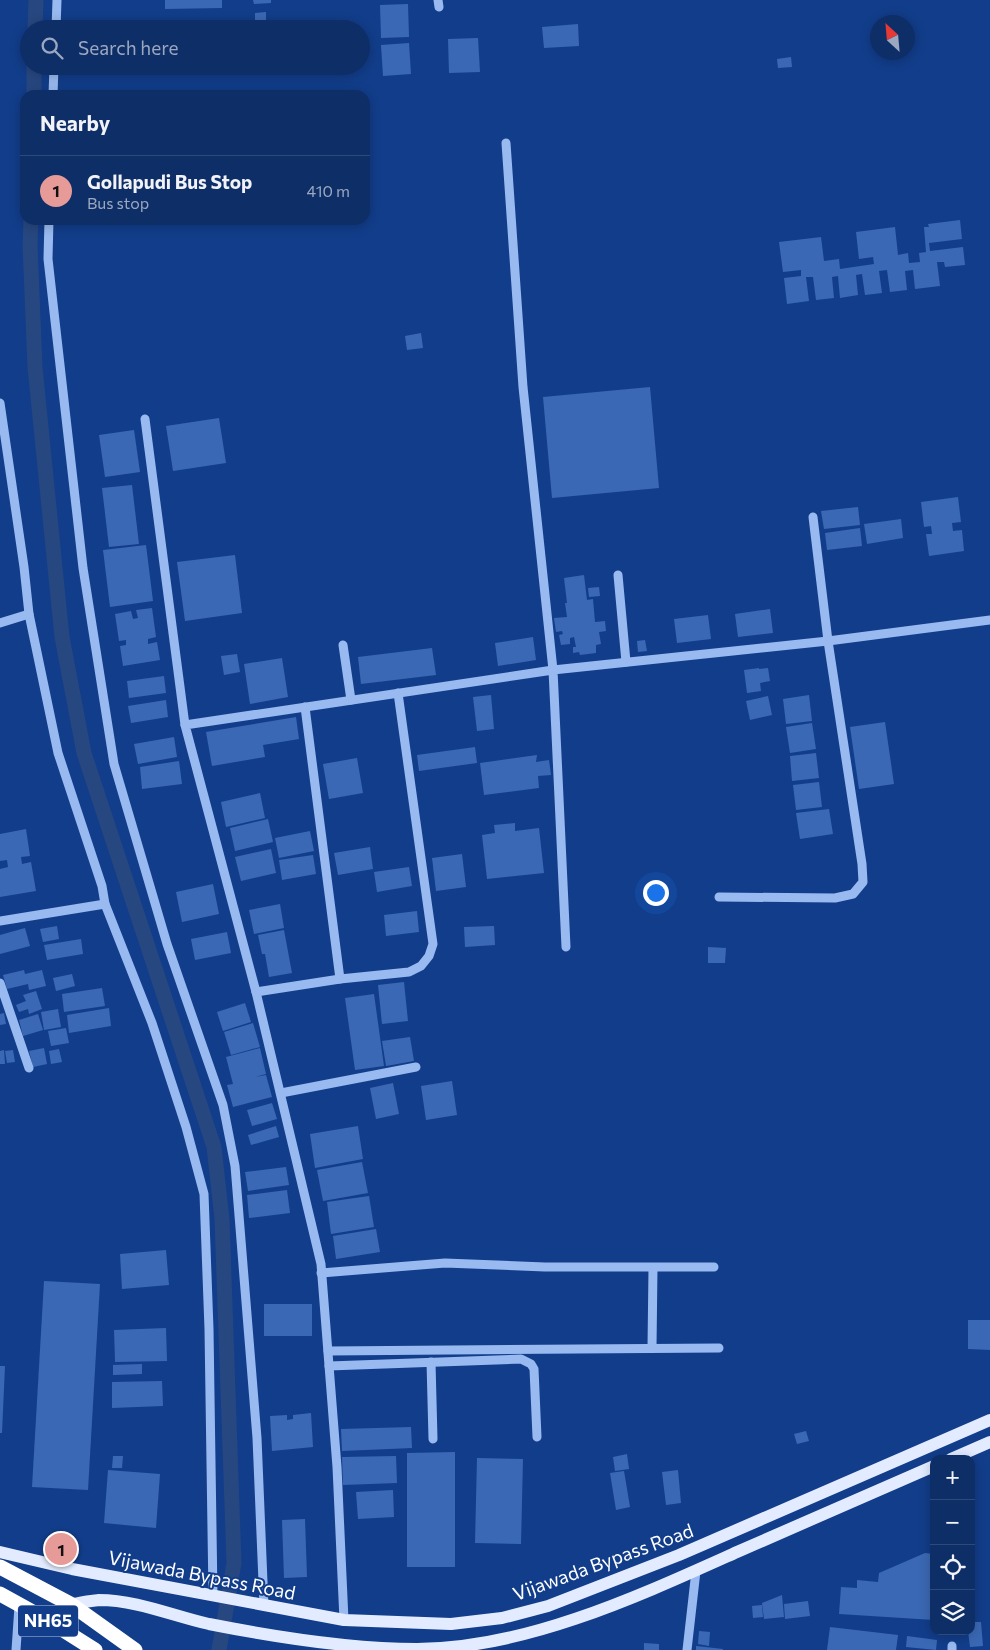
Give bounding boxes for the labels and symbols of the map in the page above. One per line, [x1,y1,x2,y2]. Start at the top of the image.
north arrow [870,15,915,60]
your location [643,880,669,906]
street label: Vijawada Bypass Road [509,1518,696,1605]
pin: 1 [45,1530,77,1568]
street label: Vijawada Bypass Road [106,1545,298,1604]
road number: NH65 [18,1605,78,1636]

